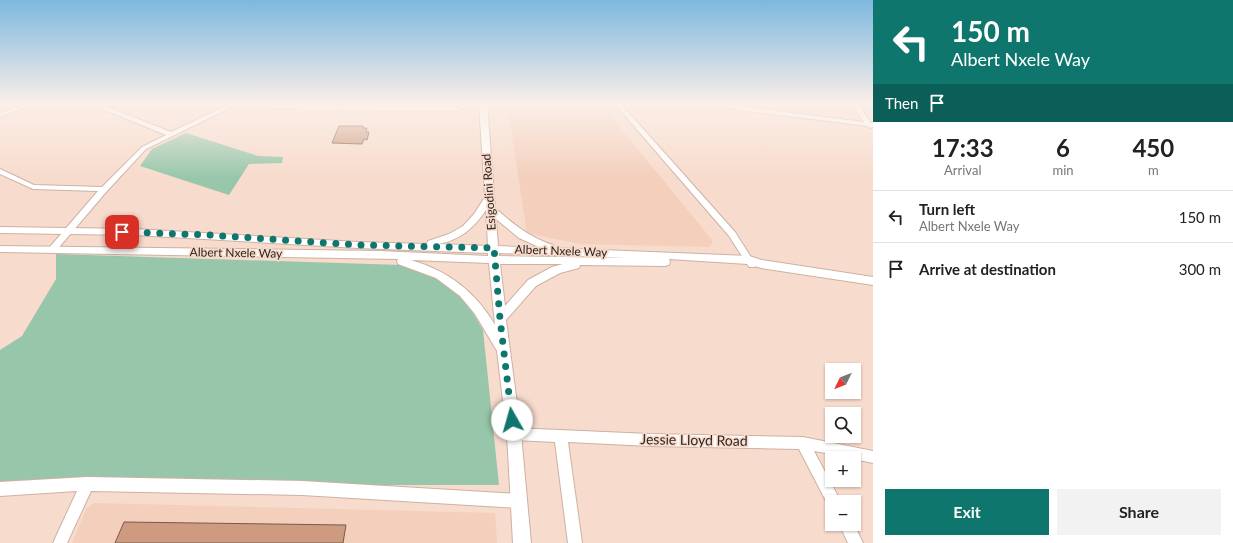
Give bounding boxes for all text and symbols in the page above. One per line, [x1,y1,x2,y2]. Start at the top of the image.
text: 150 m [951,14,1030,48]
icon: left [885,16,937,68]
text: Albert Nxele Way [951,48,1090,70]
icon: arrive [926,92,948,114]
text: Then [885,94,918,112]
text: 17:33 [932,133,994,162]
text: 6 [1056,133,1070,162]
text: 450 [1132,133,1174,162]
street label: Esigodini Road [478,153,499,231]
text: Arrival [944,162,981,178]
text: min [1053,162,1074,178]
text: m [1148,162,1159,178]
text: Turn left [919,200,975,218]
icon: left [885,206,907,228]
text: 150 m [1179,208,1221,226]
pin [105,215,139,249]
text: Albert Nxele Way [919,218,1019,234]
icon: arrive [111,221,133,243]
street label: Albert Nxele Way [514,241,608,260]
street label: Albert Nxele Way [190,244,283,261]
icon: arrive [885,258,907,280]
text: Arrive at destination [919,260,1056,278]
text: 300 m [1179,260,1221,278]
north arrow [825,363,861,399]
map controls [825,363,861,531]
position arrow [491,399,533,441]
button: search [825,407,861,443]
street label: Jessie Lloyd Road [640,430,748,449]
button: + [825,451,861,487]
button: Exit [885,489,1049,535]
button: Share [1057,489,1221,535]
button: − [825,495,861,531]

